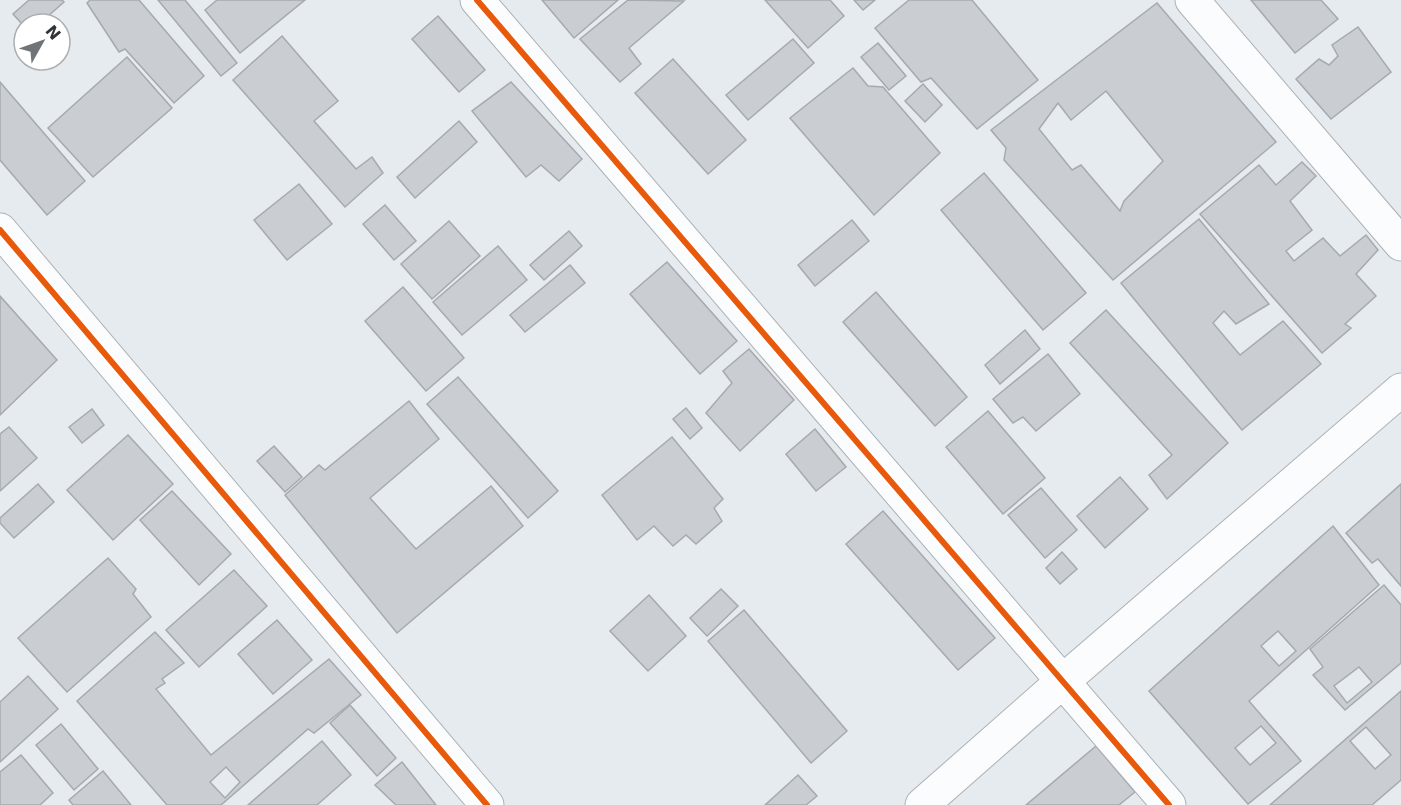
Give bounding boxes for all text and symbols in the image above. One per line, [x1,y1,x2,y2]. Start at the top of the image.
north arrow [12,12,72,72]
text: N [42,21,65,44]

